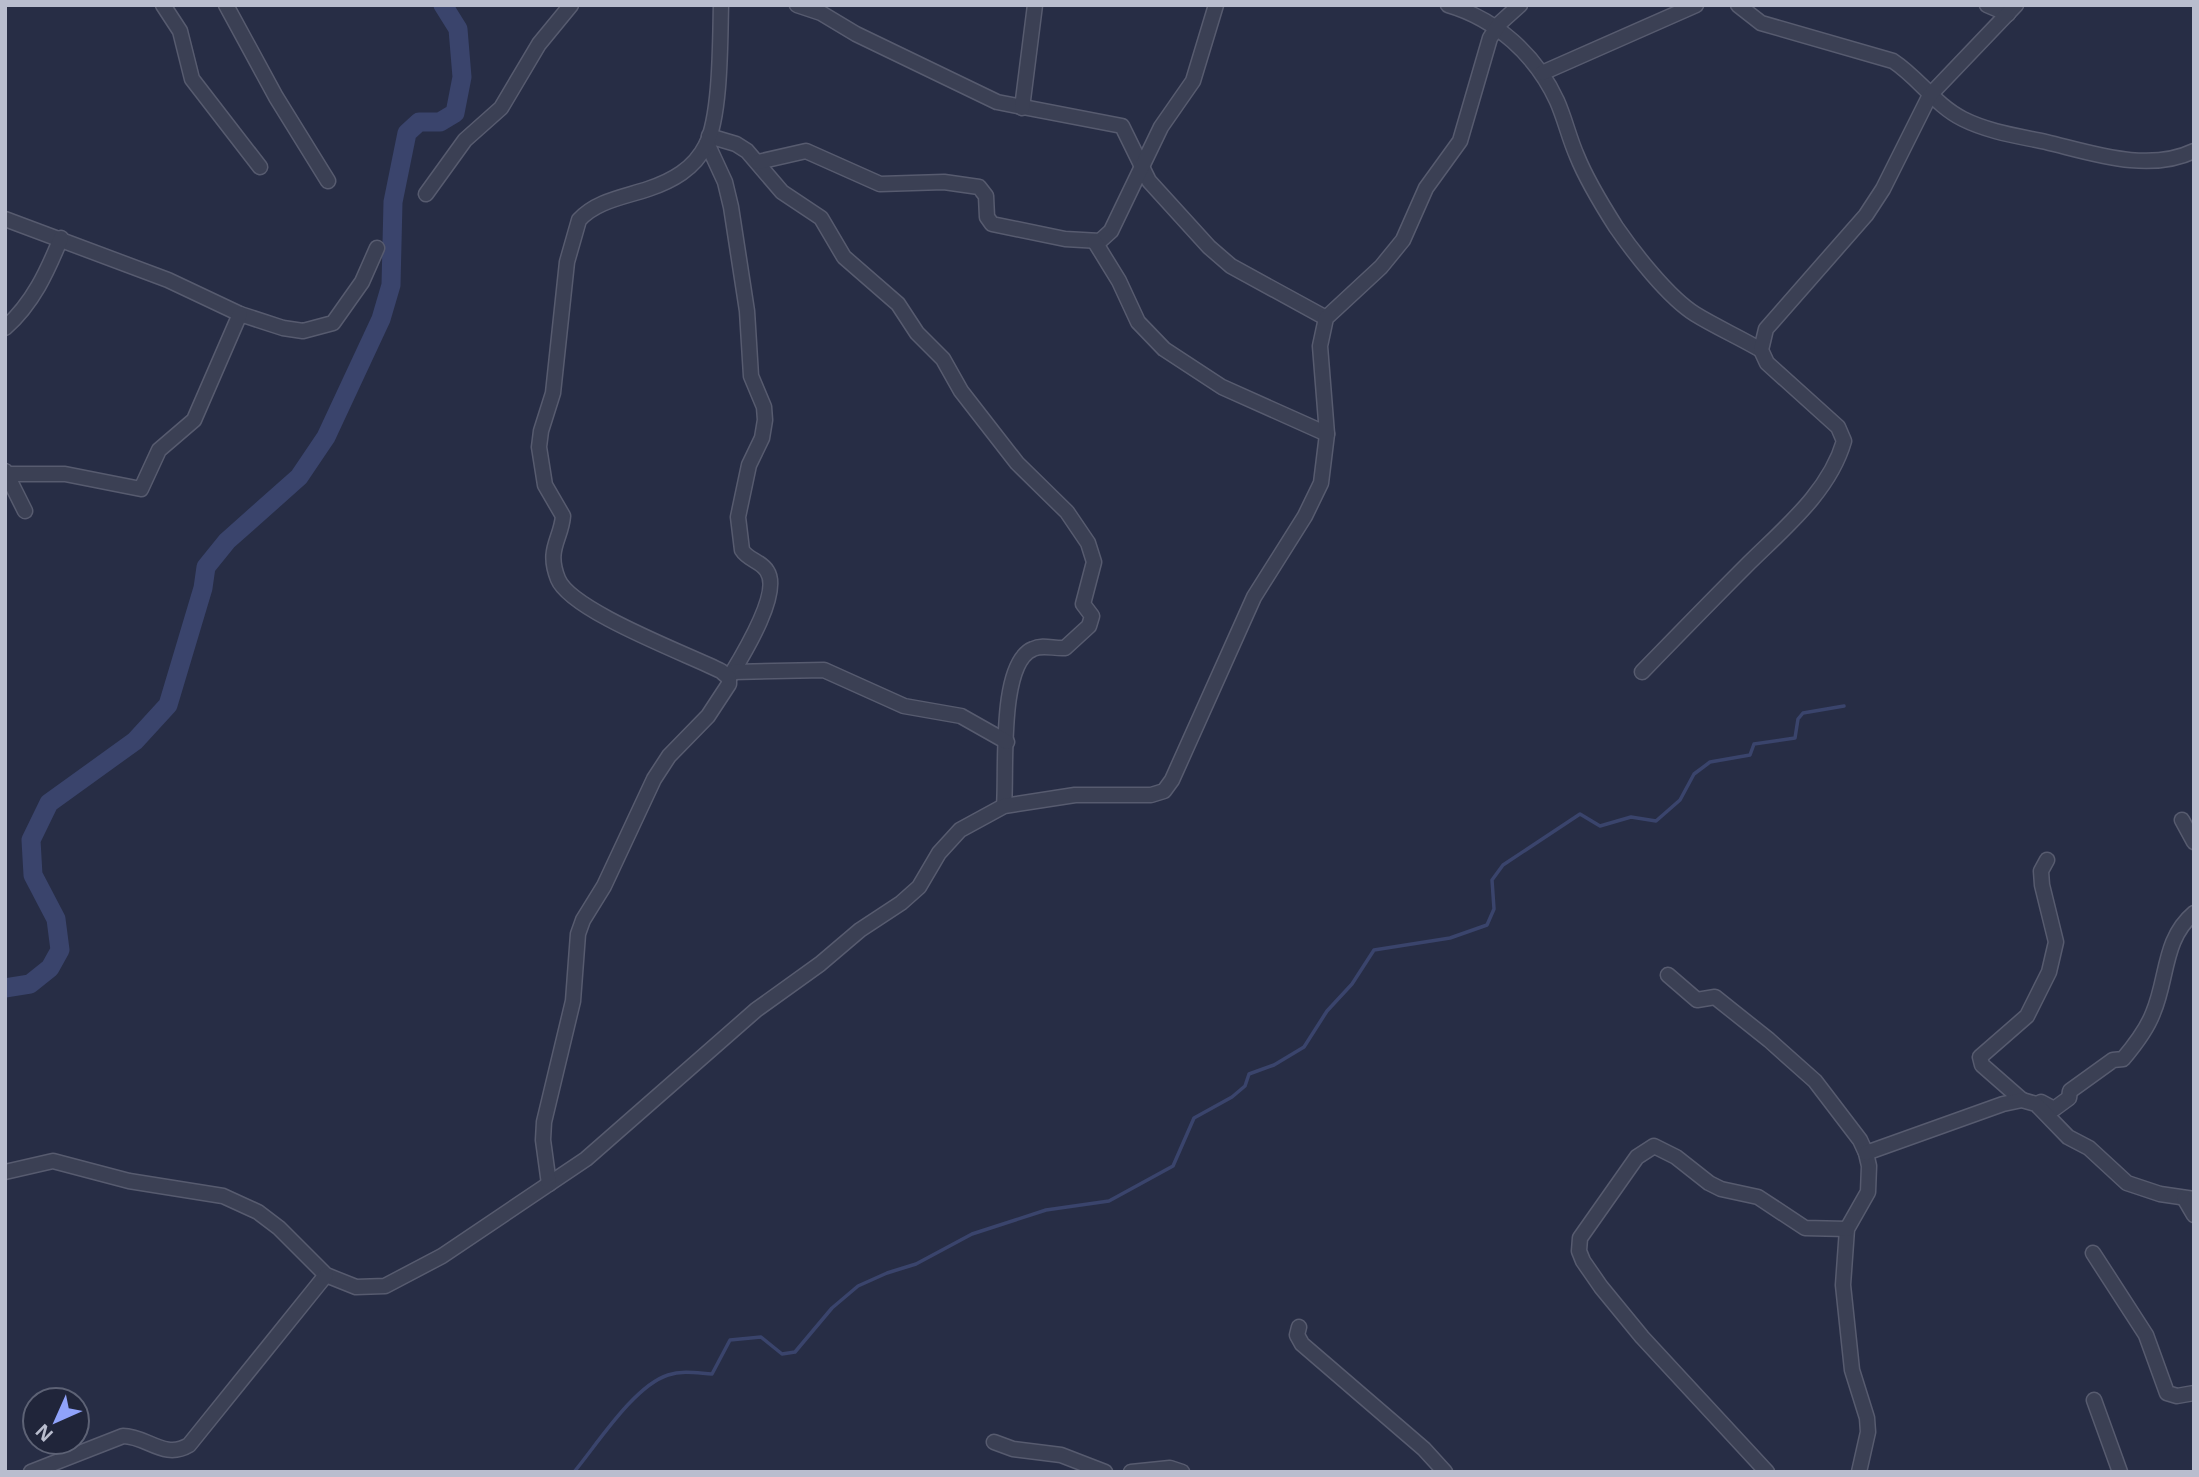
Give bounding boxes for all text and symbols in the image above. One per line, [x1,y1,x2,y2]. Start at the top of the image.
north arrow [21,1386,91,1456]
text: N [29,1418,59,1448]

